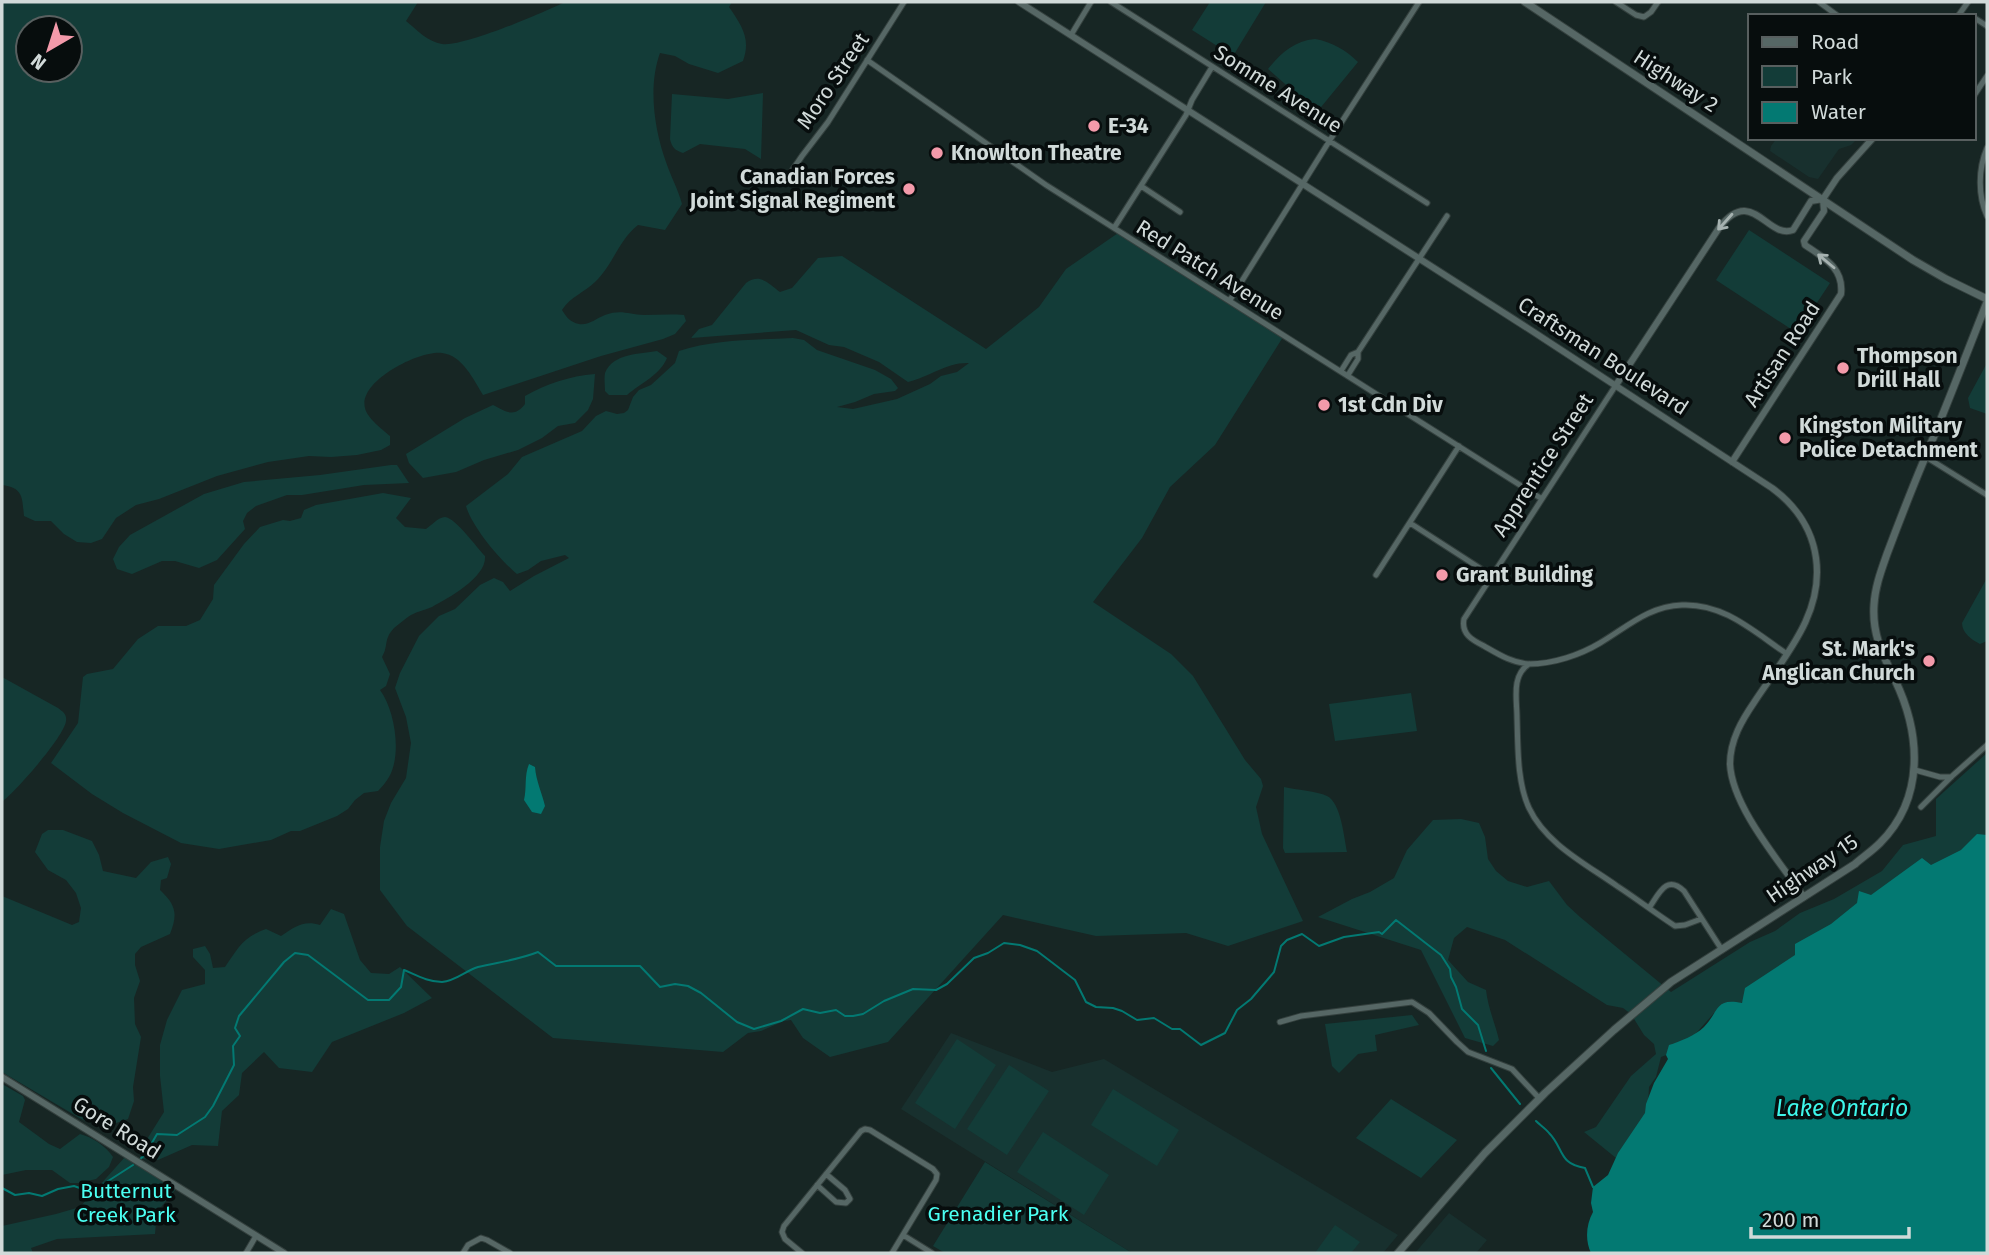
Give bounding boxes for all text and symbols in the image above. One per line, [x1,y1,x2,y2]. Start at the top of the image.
north arrow [14,14,84,84]
legend [1748,14,1975,140]
street label: Moro Street [791,27,875,134]
text: Road [1811,29,1859,55]
street label: Somme Avenue [1209,39,1347,139]
street label: Highway 2 [1629,44,1723,118]
text: N [26,49,51,75]
text: Park [1811,64,1853,90]
text: Water [1811,99,1866,125]
place label: E-34 [1108,113,1149,139]
marker: E-34 [1086,118,1102,134]
place label: Knowlton Theatre [951,140,1122,166]
marker: Knowlton Theatre [929,145,945,161]
place label: Canadian Forces Joint Signal Regiment [689,164,896,214]
marker: Canadian Forces Joint Signal Regiment [901,181,917,197]
one-way arrow [1717,213,1733,231]
street label: Red Patch Avenue [1131,214,1289,326]
one-way arrow [1817,253,1835,268]
street label: Craftsman Boulevard [1513,291,1693,421]
street label: Artisan Road [1738,296,1826,412]
place label: Thompson Drill Hall [1857,343,1958,393]
marker: Thompson Drill Hall [1835,360,1851,376]
street label: Apprentice Street [1487,388,1599,541]
place label: 1st Cdn Div [1338,392,1443,418]
marker: 1st Cdn Div [1316,397,1332,413]
place label: Kingston Military Police Detachment [1799,413,1979,463]
marker: Kingston Military Police Detachment [1777,430,1793,446]
place label: Grant Building [1456,562,1594,588]
marker: Grant Building [1434,567,1450,583]
place label: St. Mark's Anglican Church [1761,636,1915,686]
marker: St. Mark's Anglican Church [1921,653,1937,669]
street label: Highway 15 [1761,829,1863,909]
street label: Gore Road [68,1091,166,1165]
water label: Lake Ontario [1776,1094,1908,1122]
park label: Butternut Creek Park [76,1178,176,1228]
scale bar [1751,1196,1909,1240]
park label: Grenadier Park [928,1201,1069,1227]
text: 200 m [1762,1207,1819,1233]

